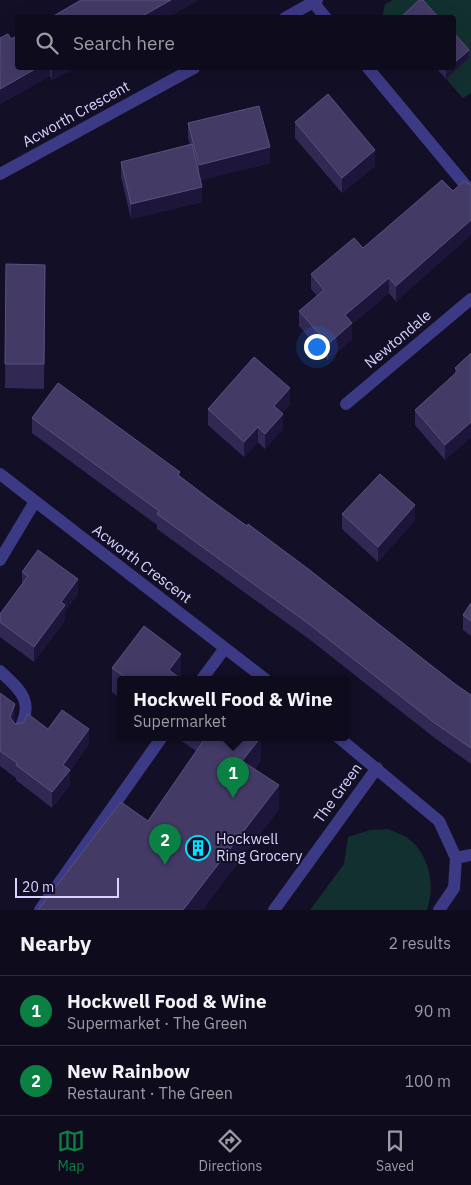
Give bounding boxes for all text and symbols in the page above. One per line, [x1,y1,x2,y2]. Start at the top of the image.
search box [15,15,456,70]
icon: search [33,29,61,57]
text: Search here [73,31,175,55]
street label: Acworth Crescent [19,76,133,151]
street label: Newtondale [360,305,435,372]
your location [304,334,330,360]
street label: Acworth Crescent [89,520,196,607]
popup [117,676,349,741]
text: Hockwell Food & Wine [133,687,333,711]
text: Supermarket [133,711,226,731]
pin: 1 [217,757,249,798]
street label: The Green [309,759,366,826]
pin: 2 [149,824,181,865]
place label: Hockwell Ring Grocery [216,829,303,865]
building icon: Hockwell Ring Grocery [185,835,211,861]
scale bar [15,875,119,898]
text: 20 m [22,878,54,896]
text: Nearby [20,929,91,957]
text: 2 results [388,933,451,953]
text: Hockwell Food & Wine [67,989,267,1013]
text: 1 [31,1001,41,1021]
text: 90 m [414,1001,451,1021]
text: Supermarket · The Green [67,1013,247,1033]
text: New Rainbow [67,1059,190,1083]
text: 2 [31,1071,41,1091]
text: 100 m [404,1071,451,1091]
text: Restaurant · The Green [67,1083,233,1103]
tab: Map [57,1127,85,1175]
tab: Directions [199,1127,262,1175]
tab: Saved [376,1127,414,1175]

